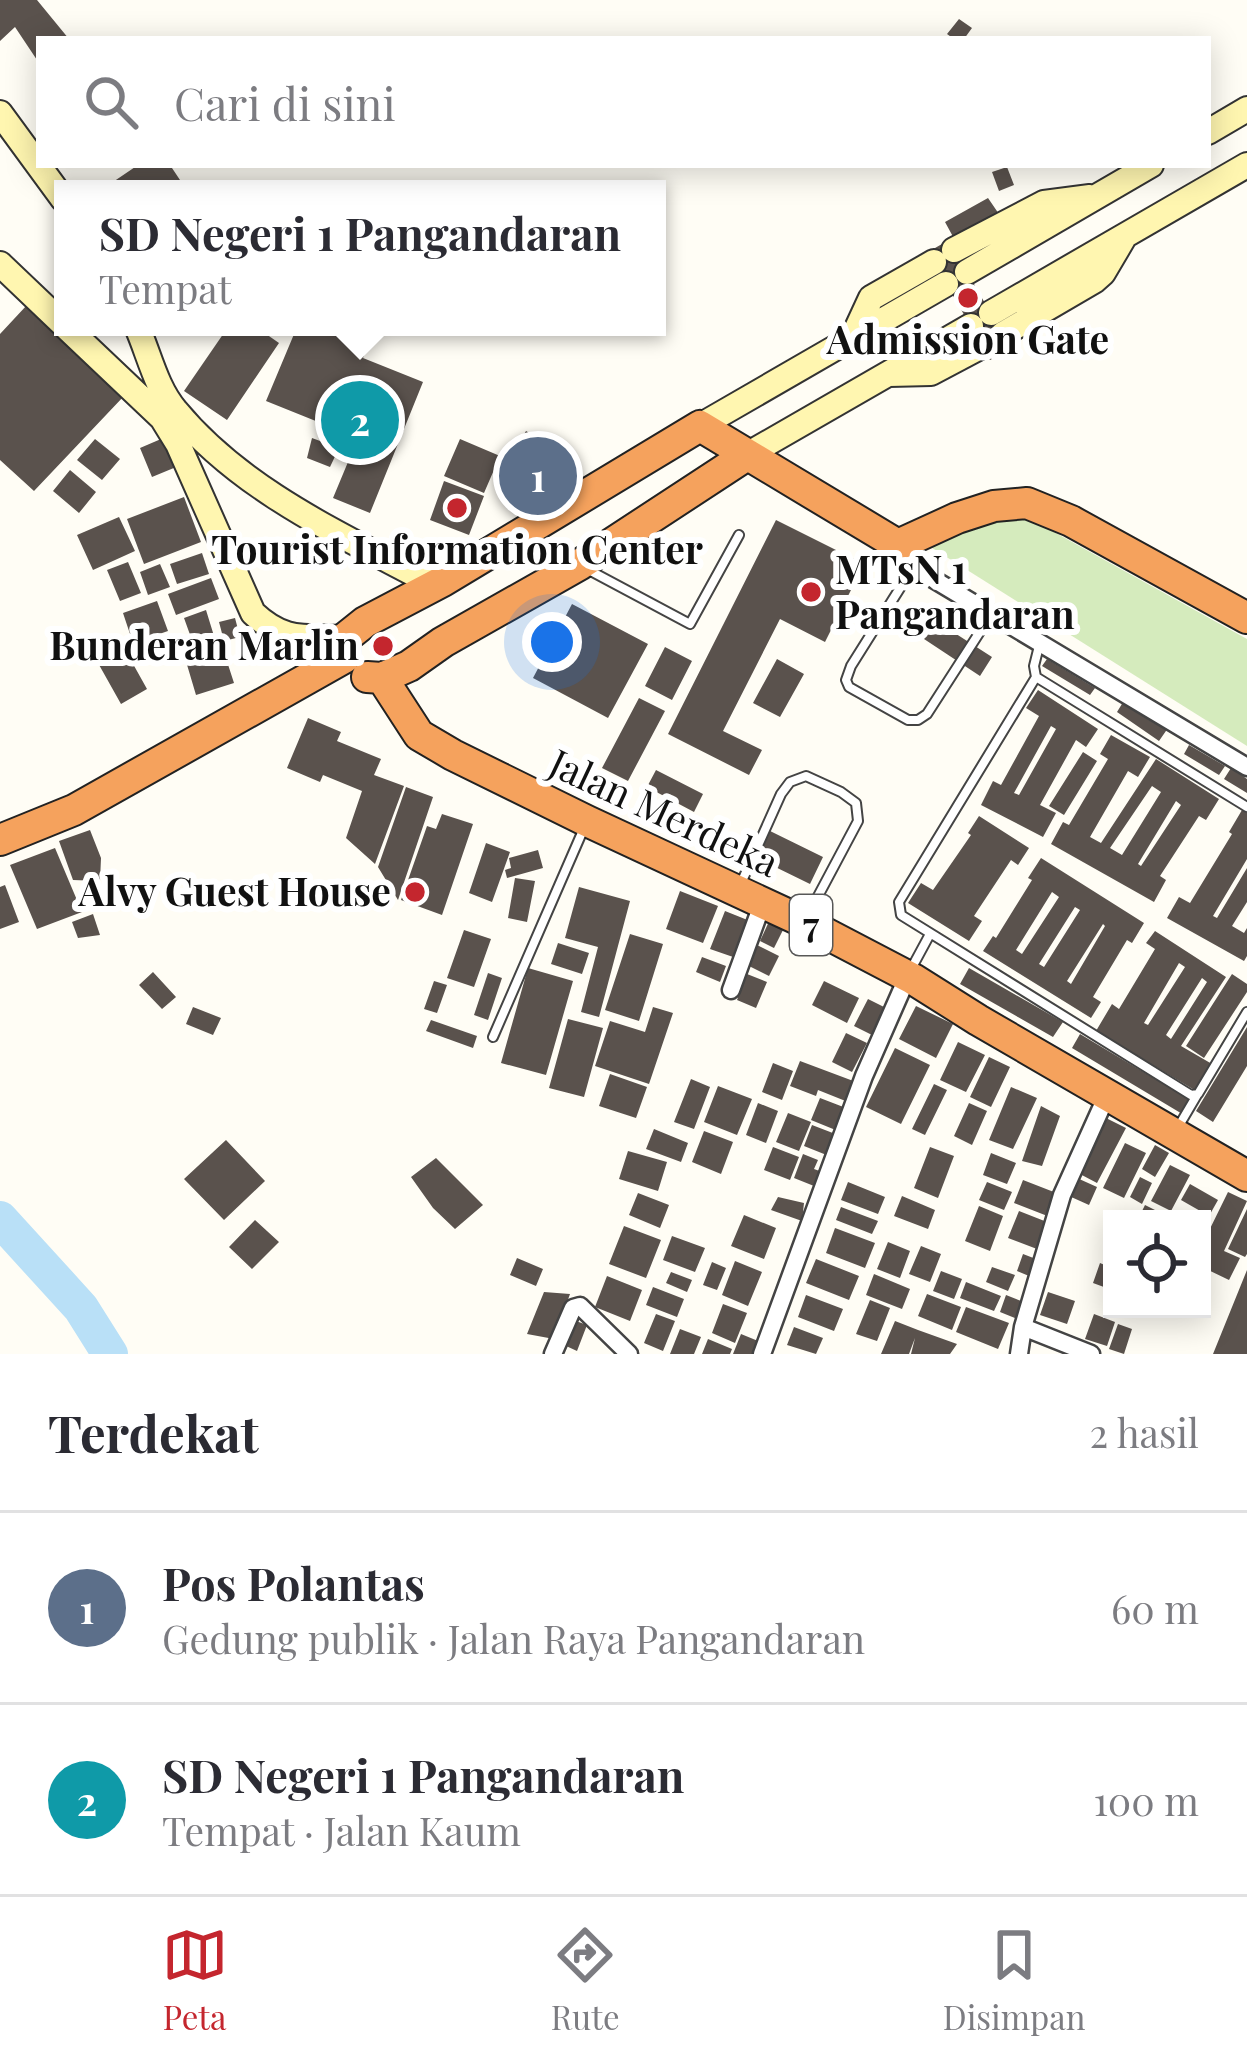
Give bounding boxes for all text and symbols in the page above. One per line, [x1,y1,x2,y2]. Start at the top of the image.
search box [36,36,1211,168]
icon: search [78,69,144,135]
text: Cari di sini [174,72,396,132]
popup [54,180,666,336]
text: SD Negeri 1 Pangandaran [99,202,621,262]
text: Tempat [99,262,232,314]
marker: Admission Gate [955,285,981,311]
place label: Admission Gate [826,312,1109,364]
pin: 2 [321,375,399,465]
pin: 1 [499,431,577,521]
marker: Tourist Information Center [444,495,470,521]
place label: Tourist Information Center [211,522,703,574]
place label: MTsN 1 Pangandaran [835,542,1075,639]
marker: MTsN 1 Pangandaran [798,579,824,605]
your location [522,612,582,672]
place label: Bunderan Marlin [49,618,359,670]
marker: Bunderan Marlin [370,633,396,659]
street label: Jalan Merdeka [541,735,788,887]
place label: Alvy Guest House [78,864,391,916]
marker: Alvy Guest House [402,879,428,905]
road number: 7 [790,895,832,955]
map controls [1103,1210,1211,1318]
button: locate [1103,1210,1211,1318]
text: Terdekat [48,1398,259,1466]
text: 2 hasil [1089,1406,1199,1458]
text: Pos Polantas [162,1552,425,1612]
text: 1 [80,1582,94,1634]
text: 60 m [1111,1582,1199,1634]
text: Gedung publik · Jalan Raya Pangandaran [162,1612,865,1664]
text: SD Negeri 1 Pangandaran [162,1744,684,1804]
text: 2 [77,1774,97,1826]
text: 100 m [1093,1774,1199,1826]
text: Tempat · Jalan Kaum [162,1804,521,1856]
tab: Peta [162,1922,228,2038]
tab: Rute [551,1922,620,2038]
tab: Disimpan [943,1922,1085,2038]

